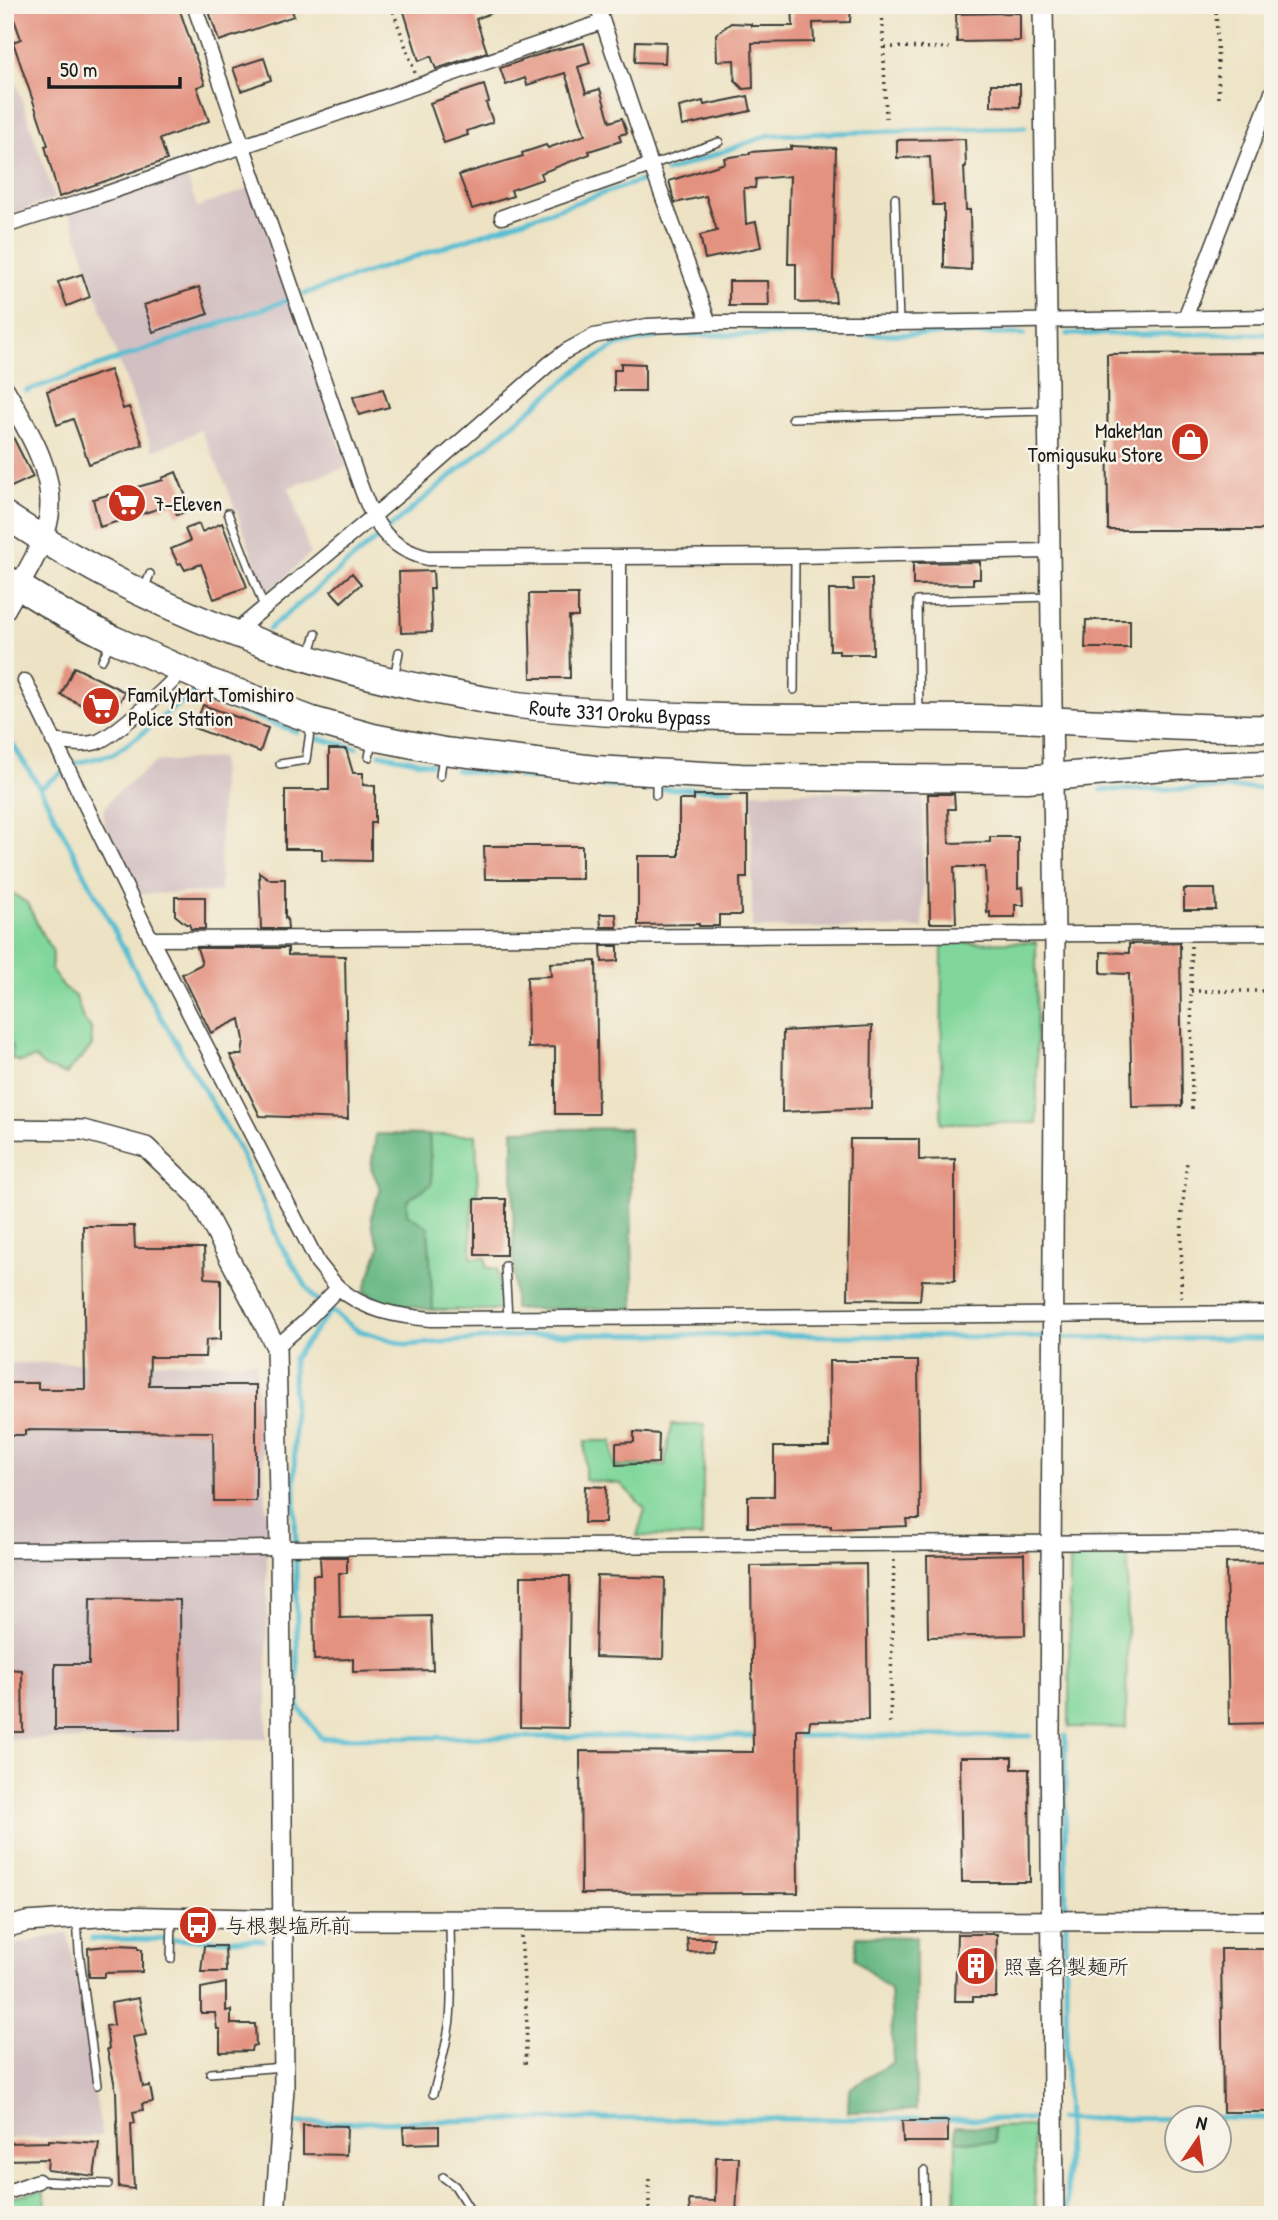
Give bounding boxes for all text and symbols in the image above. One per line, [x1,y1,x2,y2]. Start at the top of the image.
scale bar [49,46,180,90]
text: 50 m [60,55,97,84]
place label: MakeMan Tomigusuku Store [1028,416,1163,469]
shop icon: MakeMan Tomigusuku Store [1169,421,1211,463]
supermarket icon: 7-Eleven [106,482,148,524]
place label: 7-Eleven [154,489,222,518]
place label: FamilyMart Tomishiro Police Station [127,680,294,733]
supermarket icon: FamilyMart Tomishiro Police Station [80,685,122,727]
street label: Route 331 Oroku Bypass [528,692,711,731]
bus stop icon: 与根製塩所前 [177,1904,219,1946]
place label: 与根製塩所前 [225,1911,351,1940]
building icon: 照喜名製麺所 [955,1945,997,1987]
place label: 照喜名製麺所 [1003,1952,1129,1981]
north arrow [1162,2104,1232,2174]
text: N [1194,2109,1210,2136]

